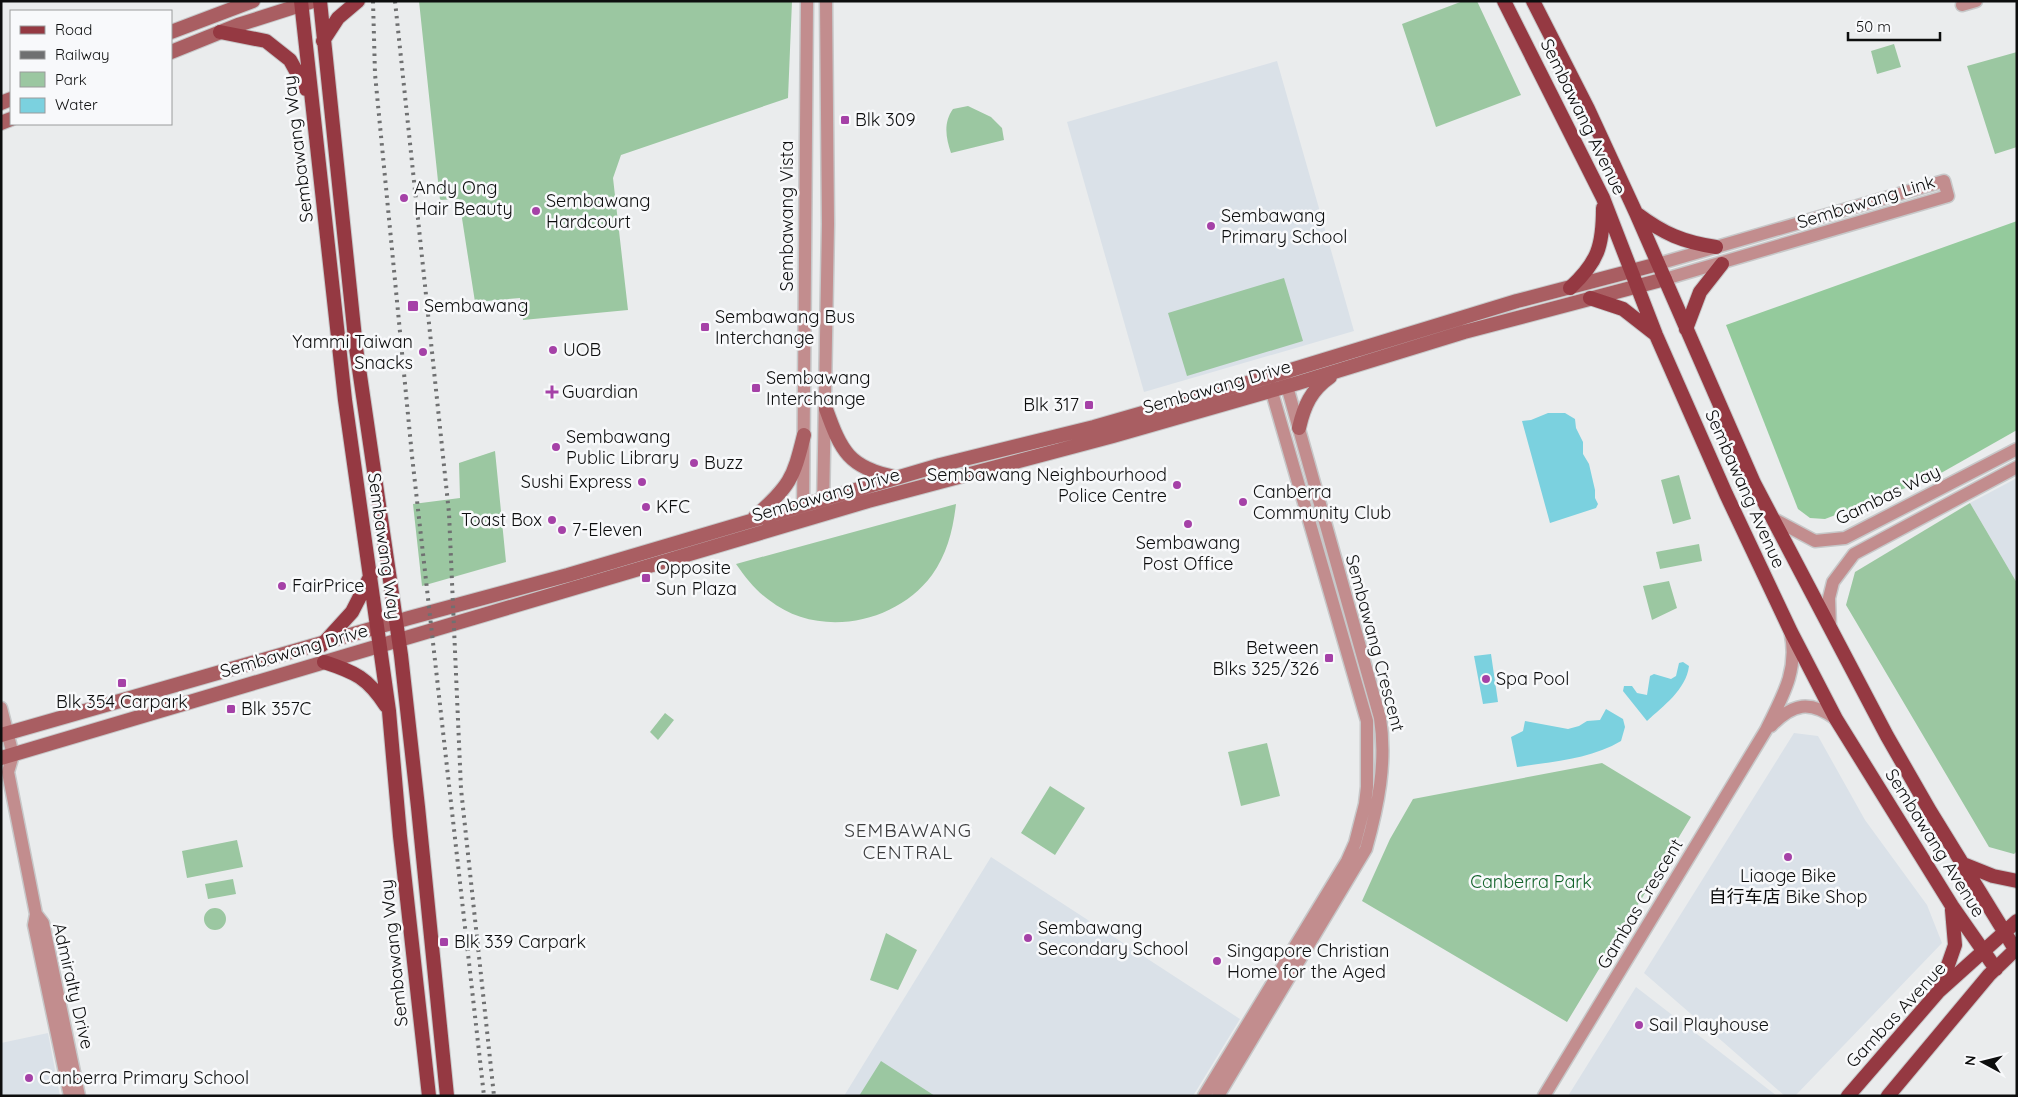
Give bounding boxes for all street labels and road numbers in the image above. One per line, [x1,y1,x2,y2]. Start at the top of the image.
street label: Sembawang Avenue [1536,35,1631,199]
street label: Sembawang Way [277,74,318,224]
street label: Sembawang Vista [775,141,798,291]
street label: Sembawang Link [1794,170,1938,233]
street label: Sembawang Drive [1140,354,1293,419]
street label: Sembawang Avenue [1700,406,1791,572]
street label: Gambas Way [1832,459,1944,530]
street label: Sembawang Drive [749,462,902,527]
street label: Sembawang Way [363,471,406,621]
street label: Sembawang Crescent [1341,552,1410,734]
street label: Sembawang Drive [217,618,370,683]
street label: Sembawang Avenue [1880,764,1990,921]
street label: Gambas Crescent [1592,834,1688,973]
street label: Sembawang Way [374,878,413,1028]
street label: Admiralty Drive [48,920,99,1051]
street label: Gambas Avenue [1841,957,1951,1073]

